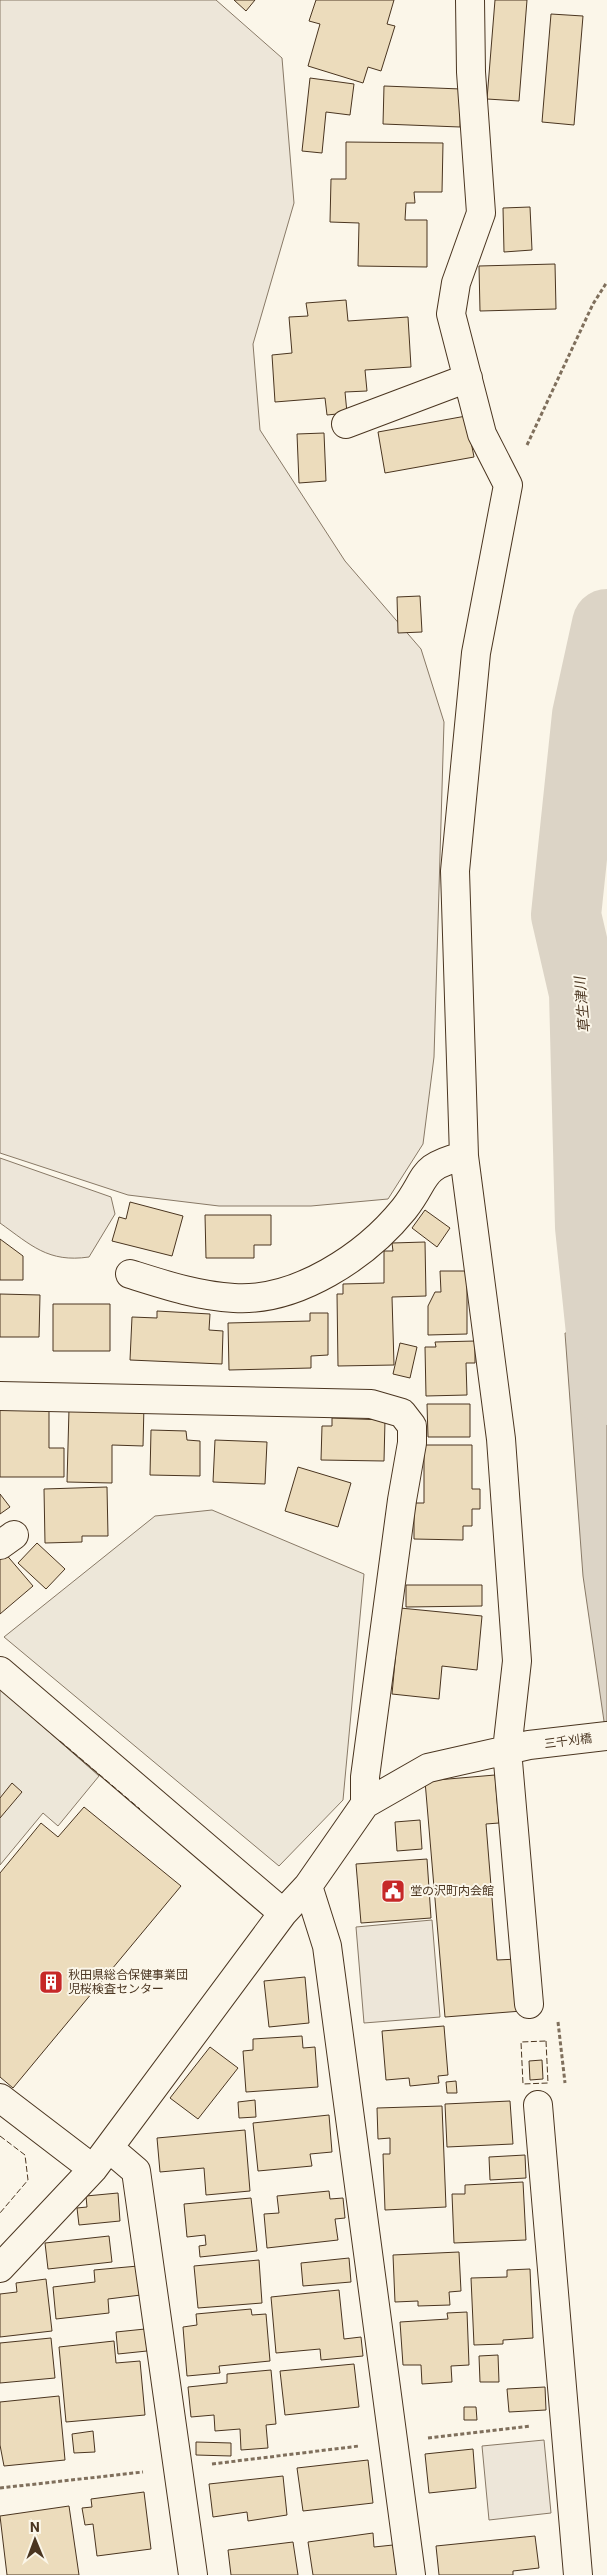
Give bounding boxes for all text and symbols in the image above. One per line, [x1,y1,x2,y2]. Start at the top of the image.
water label: 草生津川 [571,974,592,1034]
street label: 三千刈橋 [543,1731,593,1751]
public building icon: 堂の沢町内会館 [380,1878,406,1904]
place label: 堂の沢町内会館 [410,1884,494,1898]
place label: 秋田県総合保健事業団 児桜検査センター [68,1968,188,1996]
building icon: 秋田県総合保健事業団 児桜検査センター [38,1969,64,1995]
north arrow [10,2515,60,2565]
text: N [30,2519,40,2535]

